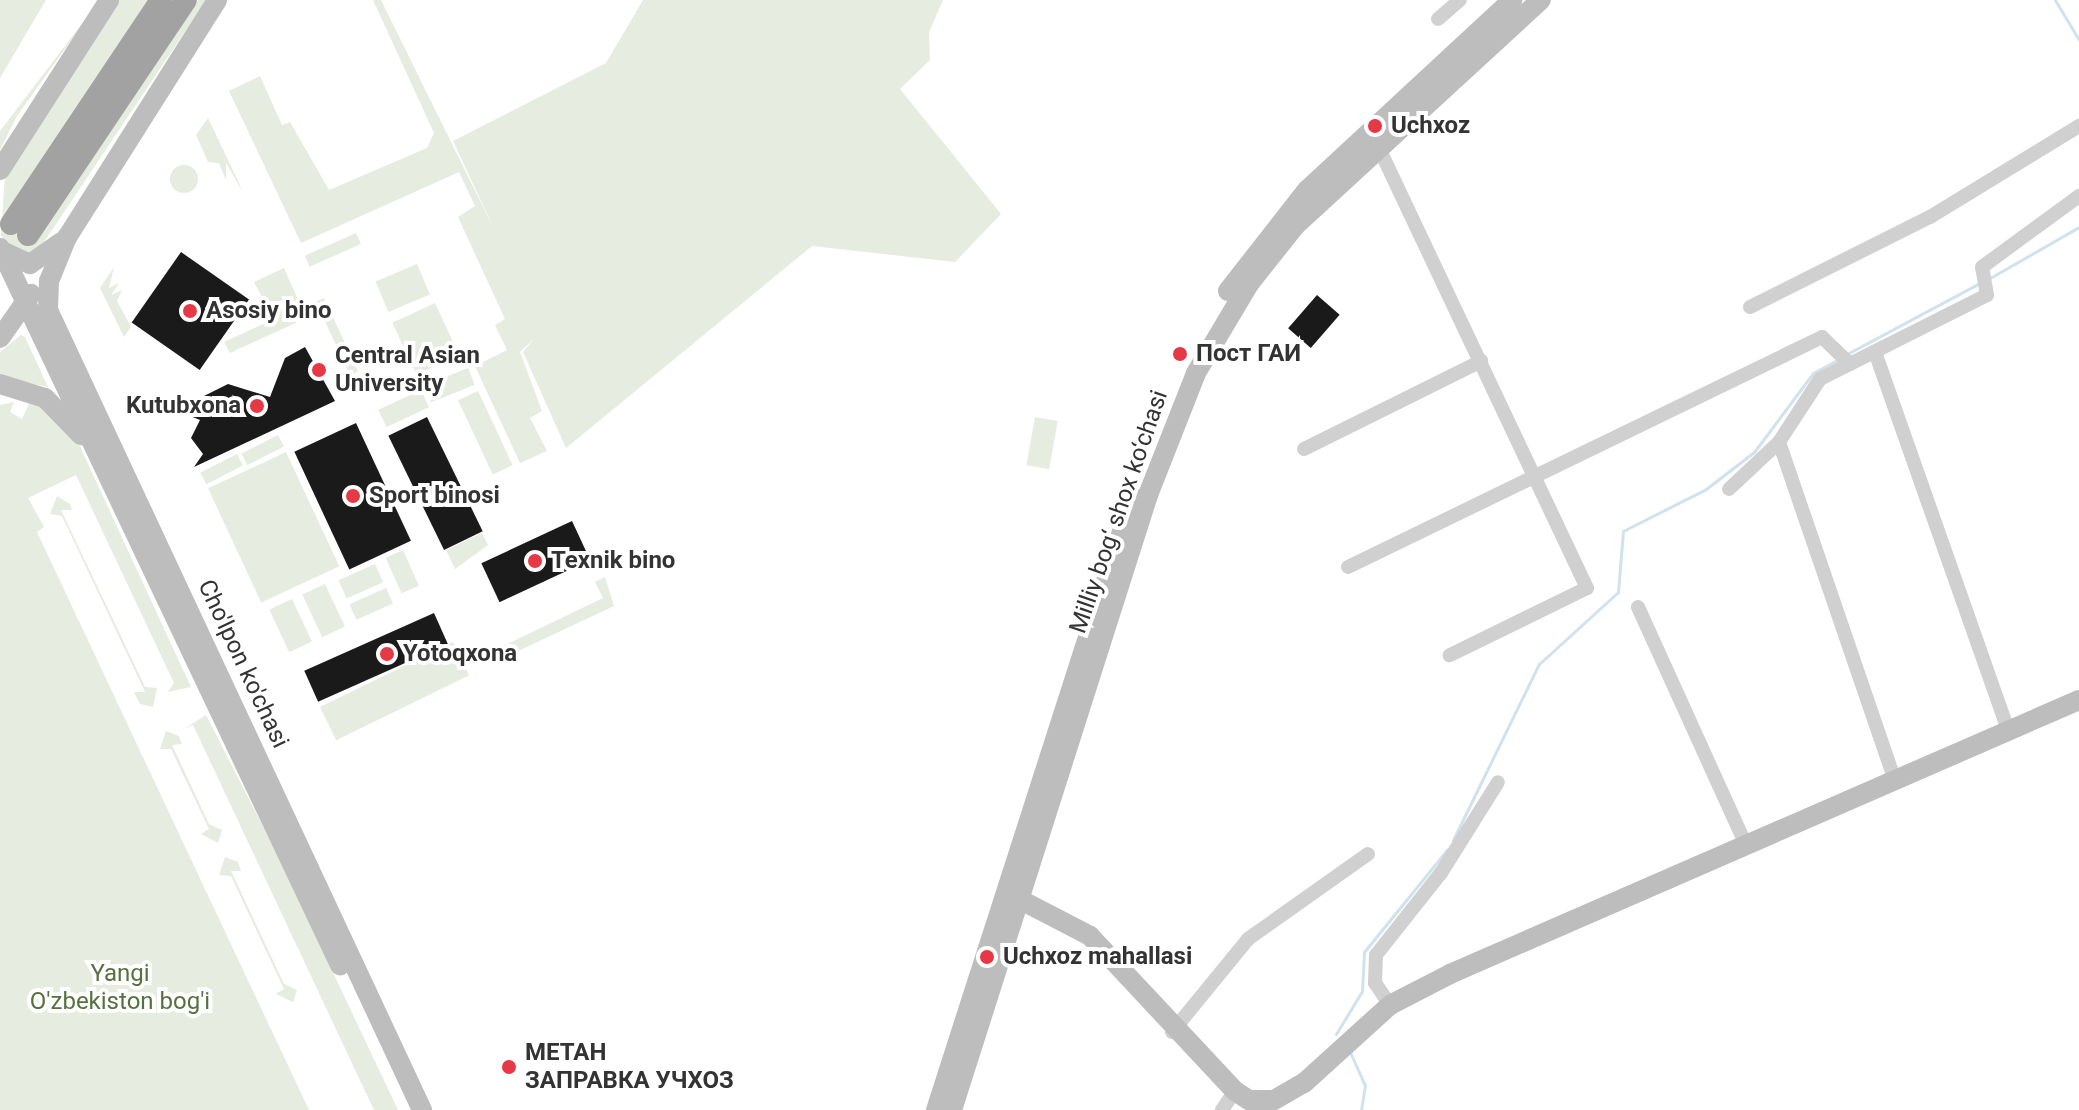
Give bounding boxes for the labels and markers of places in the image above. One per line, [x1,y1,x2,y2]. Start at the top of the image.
place label: Uchxoz [1391,112,1470,140]
marker: Uchxoz [1366,117,1384,135]
place label: Asosiy bino [206,297,332,325]
marker: Asosiy bino [181,302,199,320]
place label: Пост ГАИ [1196,340,1301,368]
place label: Central Asian University [335,342,480,398]
marker: Пост ГАИ [1171,345,1189,363]
marker: Central Asian University [310,361,328,379]
place label: Kutubxona [126,392,241,420]
marker: Kutubxona [248,397,266,415]
place label: Sport binosi [369,482,500,510]
marker: Sport binosi [344,487,362,505]
place label: Texnik bino [551,547,675,575]
marker: Texnik bino [526,552,544,570]
place label: Yotoqxona [403,640,517,668]
marker: Yotoqxona [378,645,396,663]
place label: Uchxoz mahallasi [1003,943,1192,971]
marker: Uchxoz mahallasi [978,948,996,966]
place label: МЕТАН ЗАПРАВКА УЧХОЗ [525,1039,734,1095]
marker: МЕТАН ЗАПРАВКА УЧХОЗ [500,1058,518,1076]

